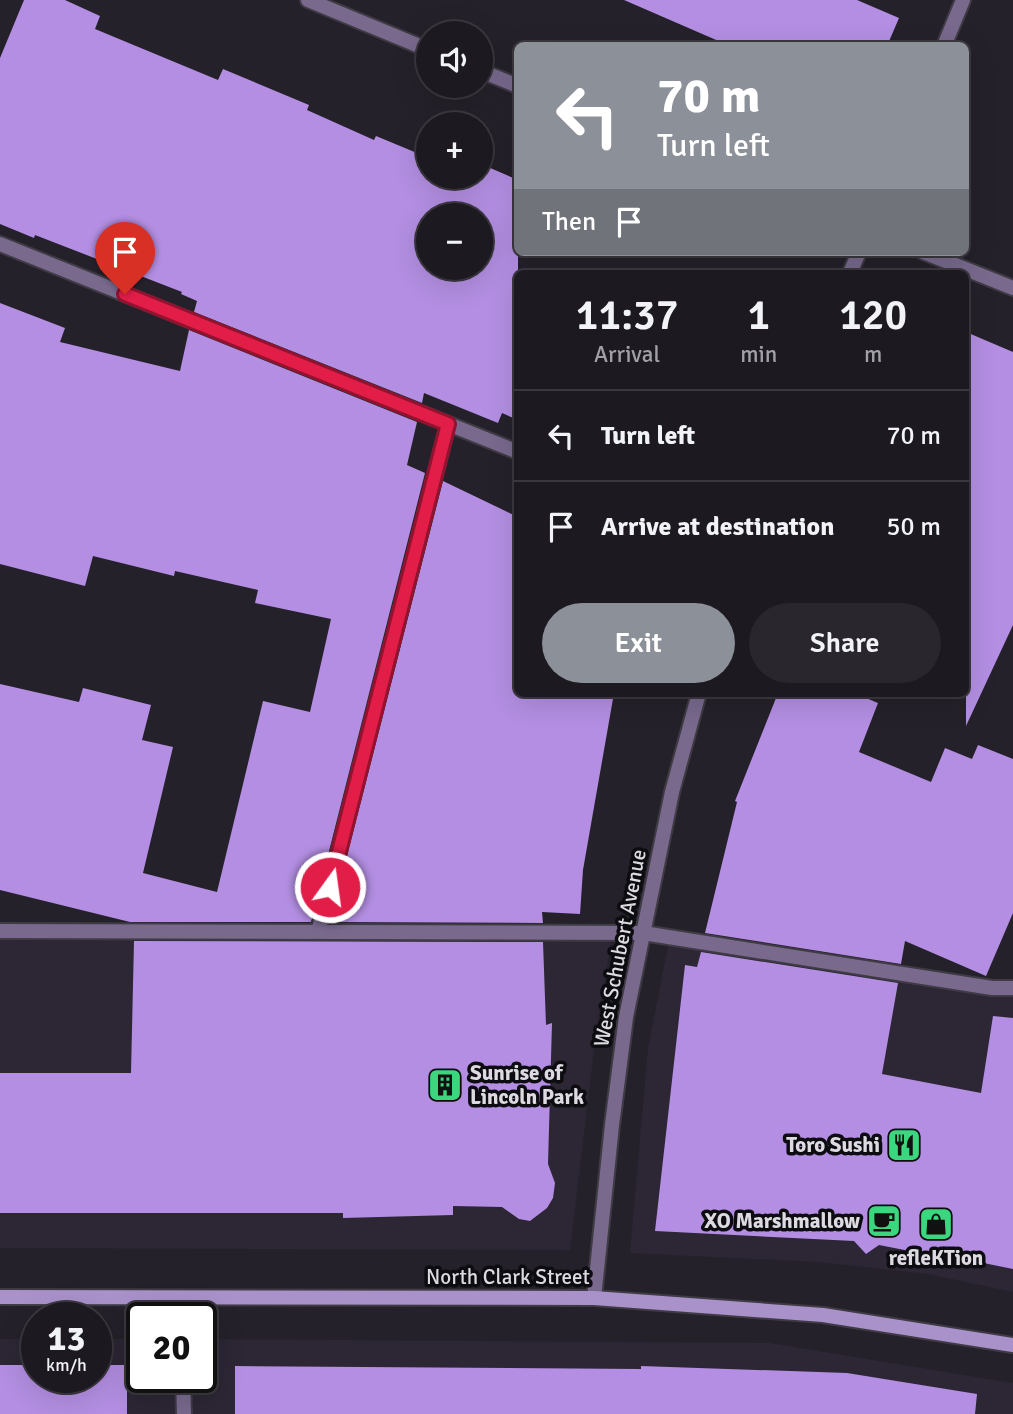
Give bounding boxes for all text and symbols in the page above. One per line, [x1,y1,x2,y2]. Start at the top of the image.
map controls [416,21,493,280]
button: sound [416,21,493,98]
text: 70 m [657,66,760,126]
icon: left [542,70,633,161]
button: + [416,112,493,189]
text: Turn left [657,126,770,165]
button: − [416,203,493,280]
icon: arrive [610,203,648,241]
text: Then [542,206,596,238]
pin [95,222,155,294]
icon: arrive [106,233,144,271]
text: 11:37 [576,290,678,341]
text: 1 [747,290,770,341]
text: 120 [839,290,907,341]
text: Arrival [594,340,660,369]
text: min [740,340,777,369]
text: m [864,340,882,369]
icon: left [542,417,580,455]
text: Turn left [601,420,695,452]
text: 70 m [886,420,941,452]
icon: arrive [542,508,580,546]
text: Arrive at destination [601,511,834,543]
text: 50 m [886,511,941,543]
button: Exit [542,603,735,683]
button: Share [749,603,941,683]
street label: West Schubert Avenue [588,847,652,1049]
position arrow [293,850,367,924]
place label: Sunrise of Lincoln Park [470,1060,584,1110]
building icon: Sunrise of Lincoln Park [426,1066,464,1104]
restaurant icon: Toro Sushi [885,1126,923,1164]
place label: Toro Sushi [786,1132,880,1158]
cafe icon: XO Marshmallow [865,1202,903,1240]
shop icon: refleKTion [917,1205,955,1243]
place label: XO Marshmallow [704,1208,860,1234]
place label: refleKTion [889,1245,983,1271]
street label: North Clark Street [426,1264,590,1290]
speed limit sign: 20 [126,1302,217,1393]
text: 13 [48,1317,85,1360]
text: km/h [46,1354,87,1376]

